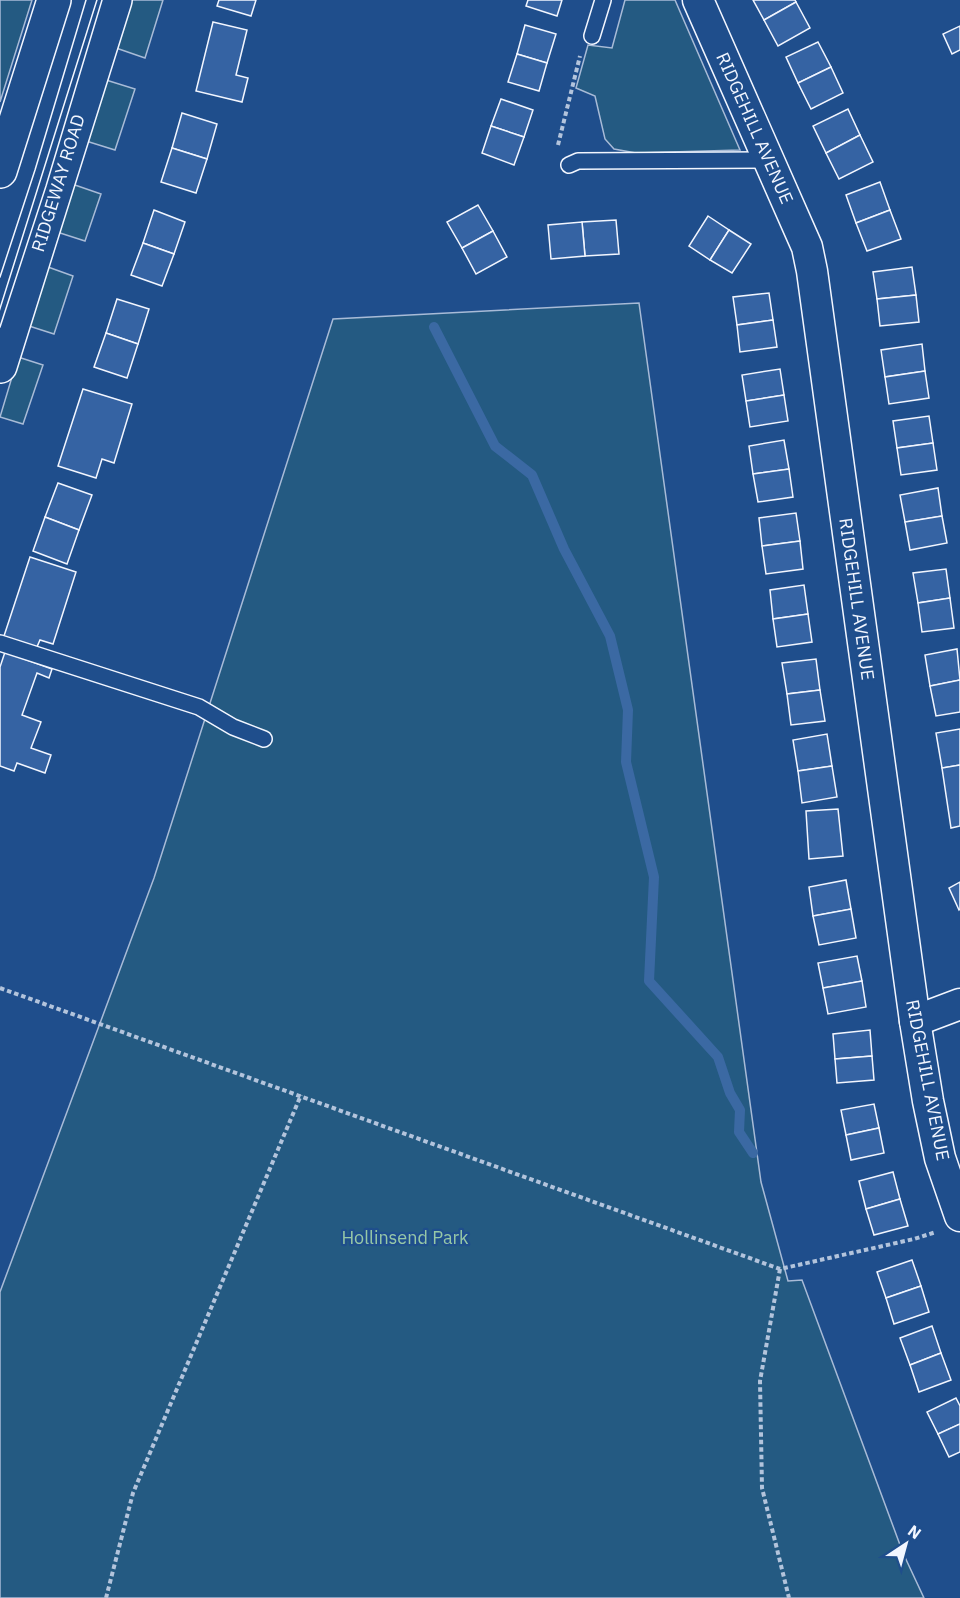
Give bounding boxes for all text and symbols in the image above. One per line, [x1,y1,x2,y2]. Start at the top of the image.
street label: RIDGEHILL AVENUE [711,49,799,207]
street label: RIDGEWAY ROAD [26,111,90,255]
street label: RIDGEHILL AVENUE [834,516,880,682]
street label: RIDGEHILL AVENUE [901,997,955,1163]
park label: Hollinsend Park [341,1226,469,1249]
north arrow [876,1514,936,1574]
text: N [904,1520,925,1543]

